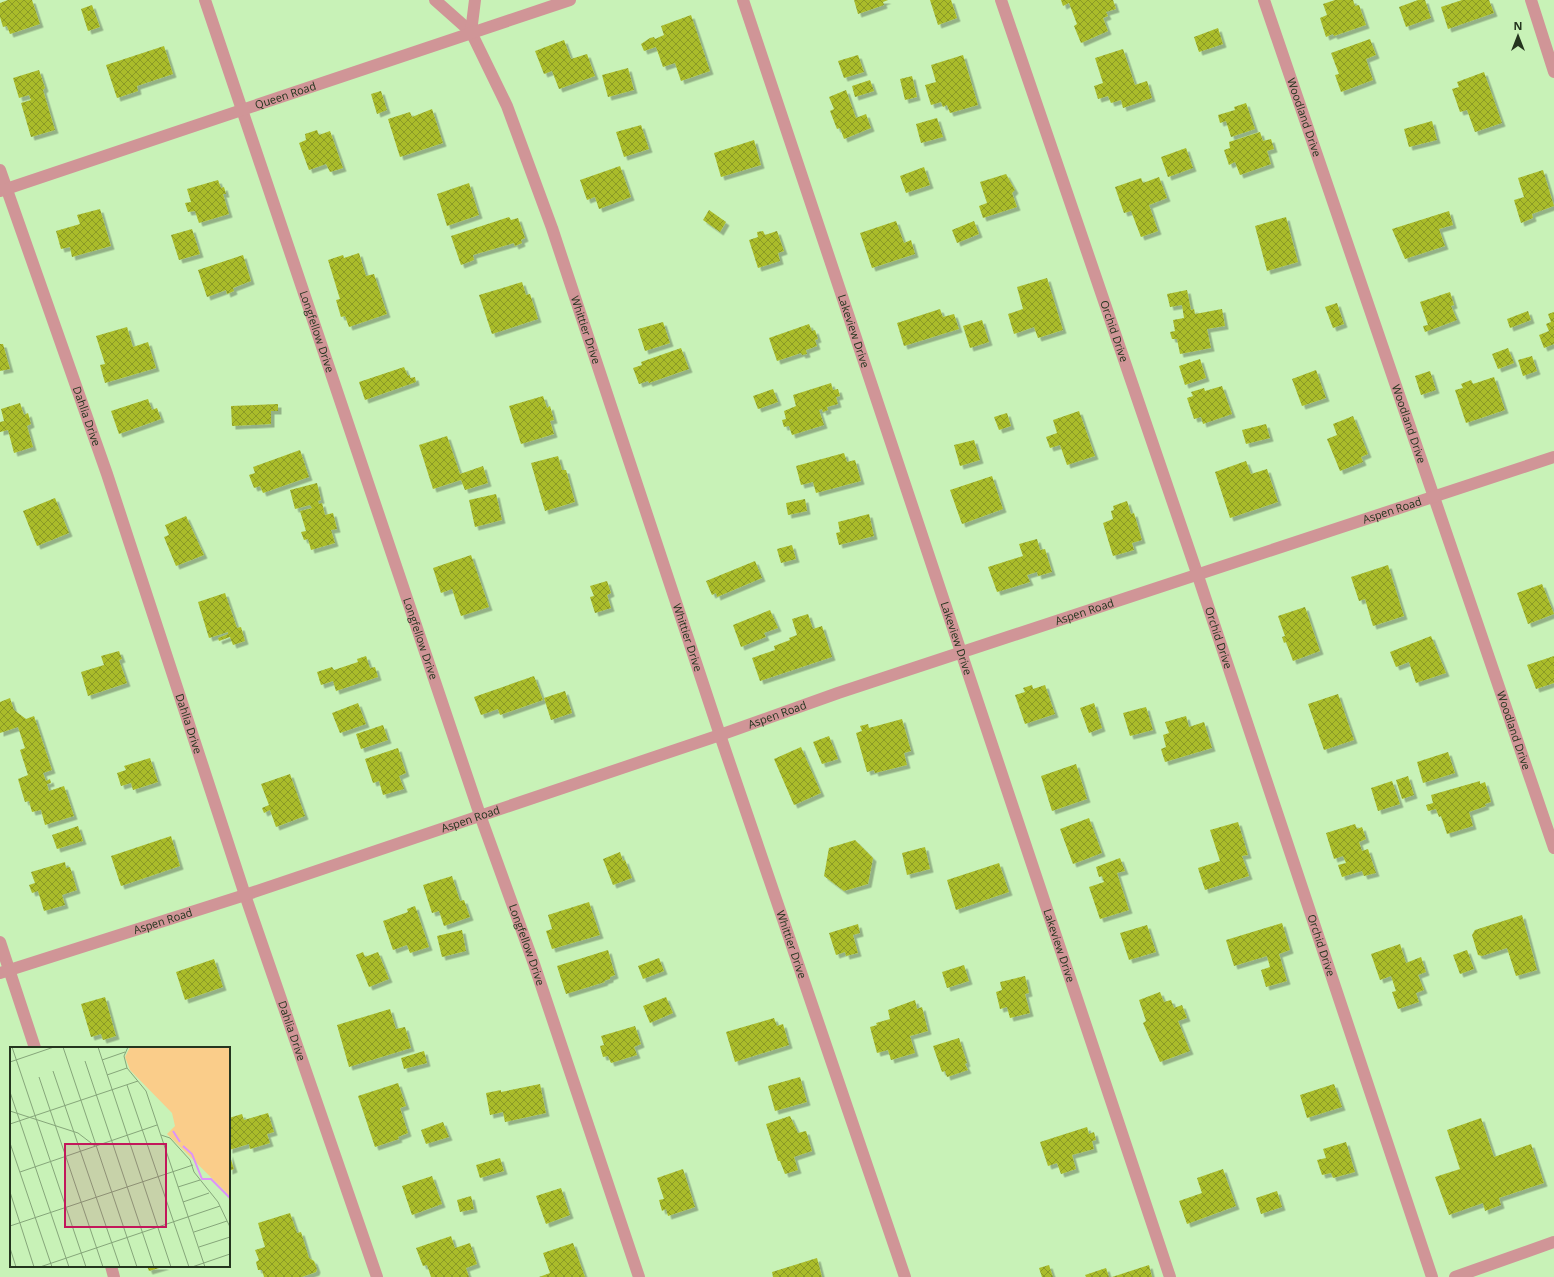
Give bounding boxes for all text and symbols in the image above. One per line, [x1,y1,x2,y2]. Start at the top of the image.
north arrow [1498,16,1538,56]
text: N [1514,18,1522,33]
street label: Woodland Drive [1284,76,1325,159]
street label: Queen Road [253,78,318,112]
street label: Longfellow Drive [297,289,338,374]
street label: Lakeview Drive [835,292,873,370]
street label: Whittier Drive [568,294,605,366]
street label: Orchid Drive [1097,298,1132,364]
street label: Woodland Drive [1389,382,1430,465]
street label: Dahlia Drive [70,384,105,448]
street label: Aspen Road [1361,493,1423,527]
street label: Aspen Road [1053,595,1116,628]
street label: Longfellow Drive [400,596,442,681]
street label: Lakeview Drive [938,599,976,677]
street label: Whittier Drive [670,601,706,673]
street label: Orchid Drive [1202,605,1236,671]
street label: Woodland Drive [1494,689,1535,772]
street label: Dahlia Drive [172,692,206,755]
street label: Aspen Road [746,697,808,731]
street label: Aspen Road [439,802,502,835]
street label: Longfellow Drive [506,902,549,987]
street label: Aspen Road [131,904,194,937]
street label: Lakeview Drive [1040,907,1079,984]
street label: Whittier Drive [773,908,811,980]
street label: Orchid Drive [1304,912,1339,978]
street label: Dahlia Drive [275,999,310,1063]
inset map [10,1047,230,1267]

